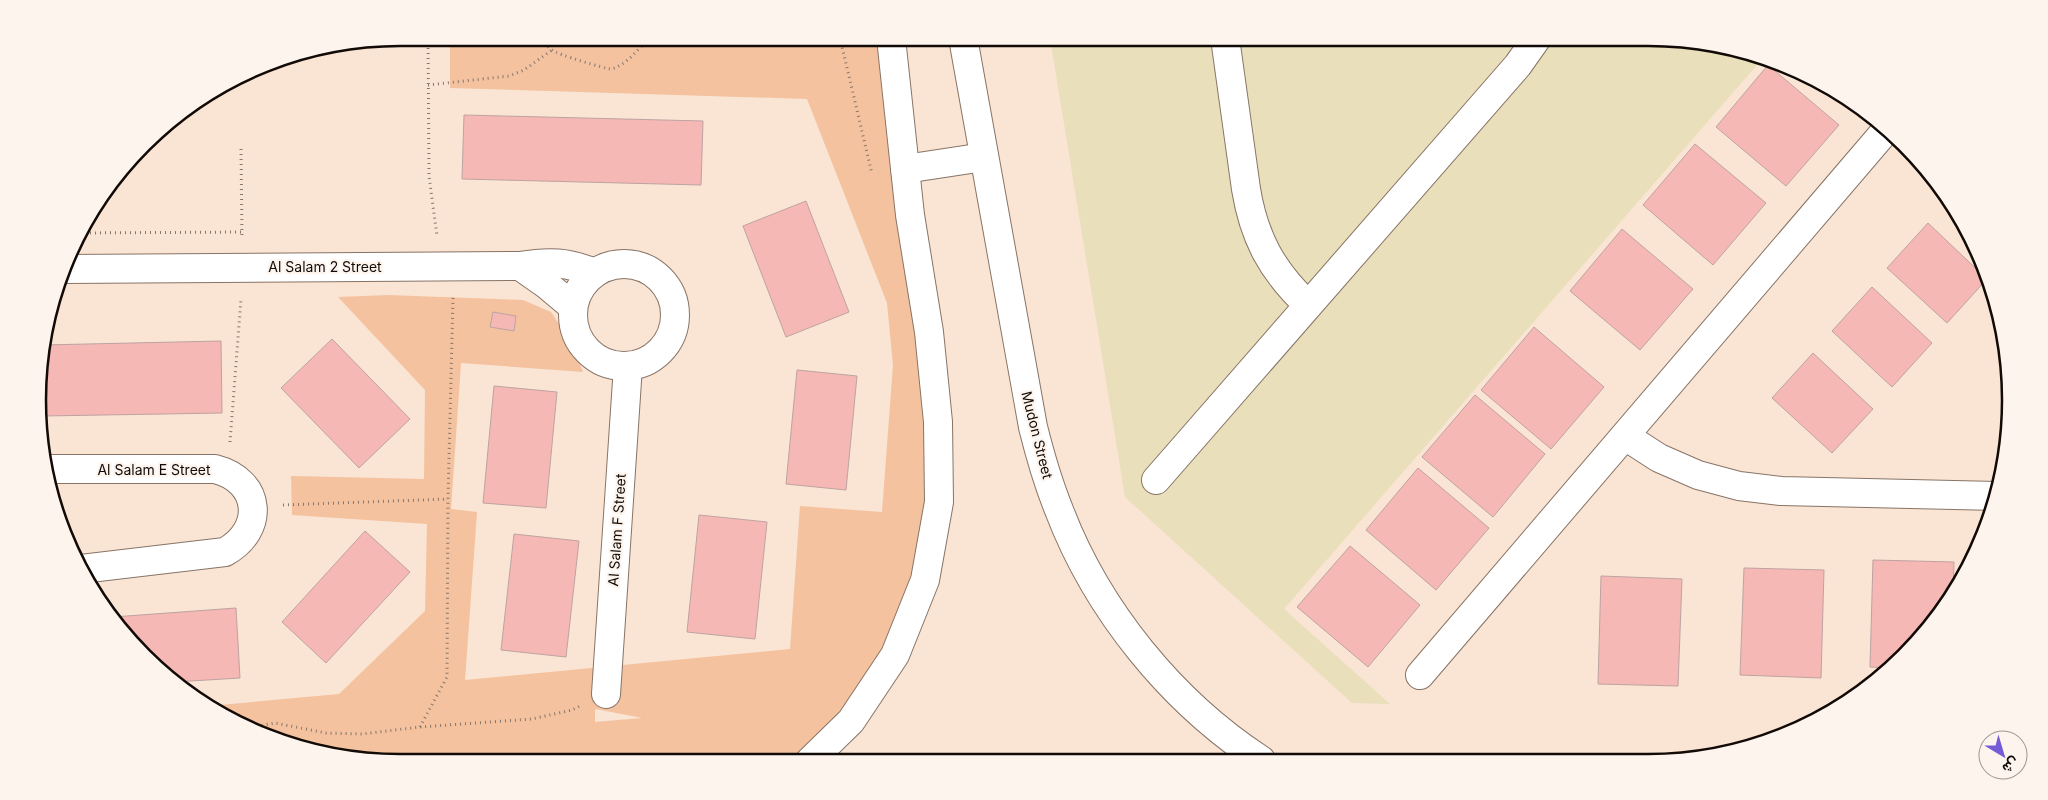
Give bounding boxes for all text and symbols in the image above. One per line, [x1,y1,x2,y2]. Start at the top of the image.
street label: Al Salam 2 Street [268,258,382,275]
street label: Mudon Street [1018,389,1057,481]
street label: Al Salam E Street [97,461,211,478]
street label: Al Salam F Street [604,473,629,587]
north arrow [1978,730,2028,780]
text: ش [1999,753,2023,778]

